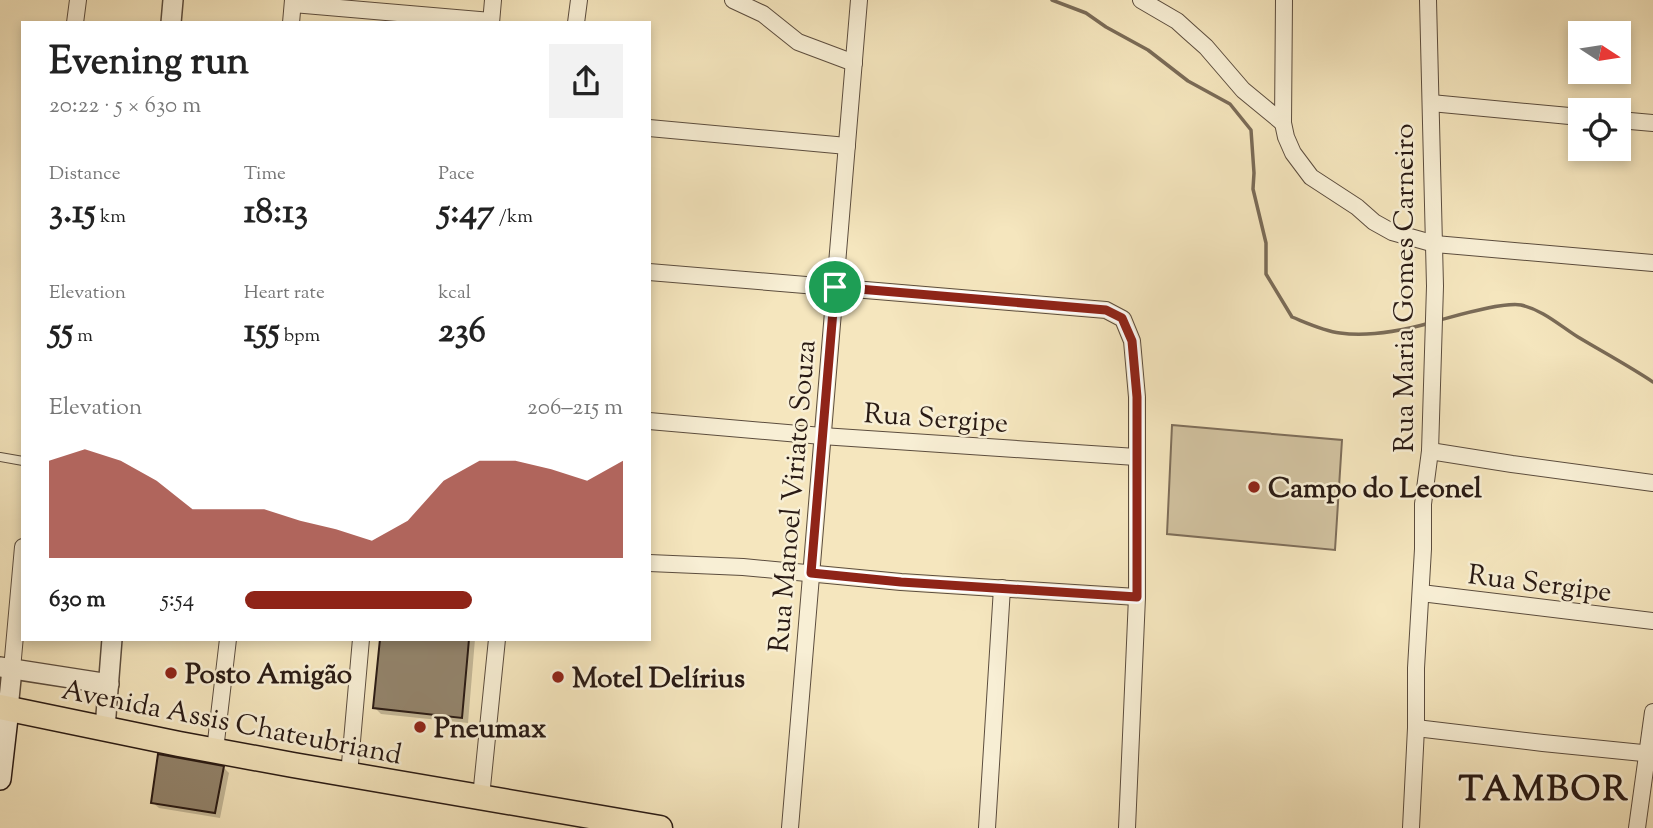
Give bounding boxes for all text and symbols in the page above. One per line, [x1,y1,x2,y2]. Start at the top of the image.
north arrow [1568,21,1631,84]
map controls [1568,21,1631,161]
text: Evening run [49,37,249,91]
button: share [549,44,623,118]
text: 20:22 · 5 × 630 m [49,90,201,123]
button: locate [1568,98,1631,161]
street label: Rua Maria Gomes Carneiro [1386,123,1426,453]
text: Distance [49,161,121,188]
text: Time [244,161,286,188]
text: Pace [438,161,475,188]
text: 3.15 [49,188,96,239]
text: 18:13 [244,188,308,239]
text: 5:47 [438,188,495,239]
text: km [96,204,126,231]
text: /km [495,204,533,231]
pin [805,257,865,317]
icon: arrive [816,268,854,306]
text: Elevation [49,280,126,307]
text: Heart rate [244,280,325,307]
text: kcal [438,280,471,307]
text: 55 [49,307,73,358]
text: 155 [244,307,280,358]
text: 236 [438,307,486,358]
text: m [73,323,93,350]
text: bpm [280,323,320,350]
street label: Rua Manoel Viriato Souza [760,338,828,654]
text: Elevation [49,392,142,425]
text: 206–215 m [527,392,623,425]
street label: Rua Sergipe [862,395,1009,445]
place label: Campo do Leonel [1268,470,1482,510]
marker: Campo do Leonel [1246,479,1262,495]
street label: Rua Sergipe [1465,556,1614,614]
text: 630 m [49,584,106,617]
text: 5:54 [161,584,194,617]
place label: Posto Amigão [185,656,352,696]
place label: Motel Delírius [572,660,745,700]
marker: Posto Amigão [163,665,179,681]
marker: Motel Delírius [550,669,566,685]
street label: Avenida Assis Chateubriand [58,671,405,777]
place label: Pneumax [434,710,547,750]
marker: Pneumax [412,719,428,735]
district label: TAMBOR [1458,766,1630,817]

